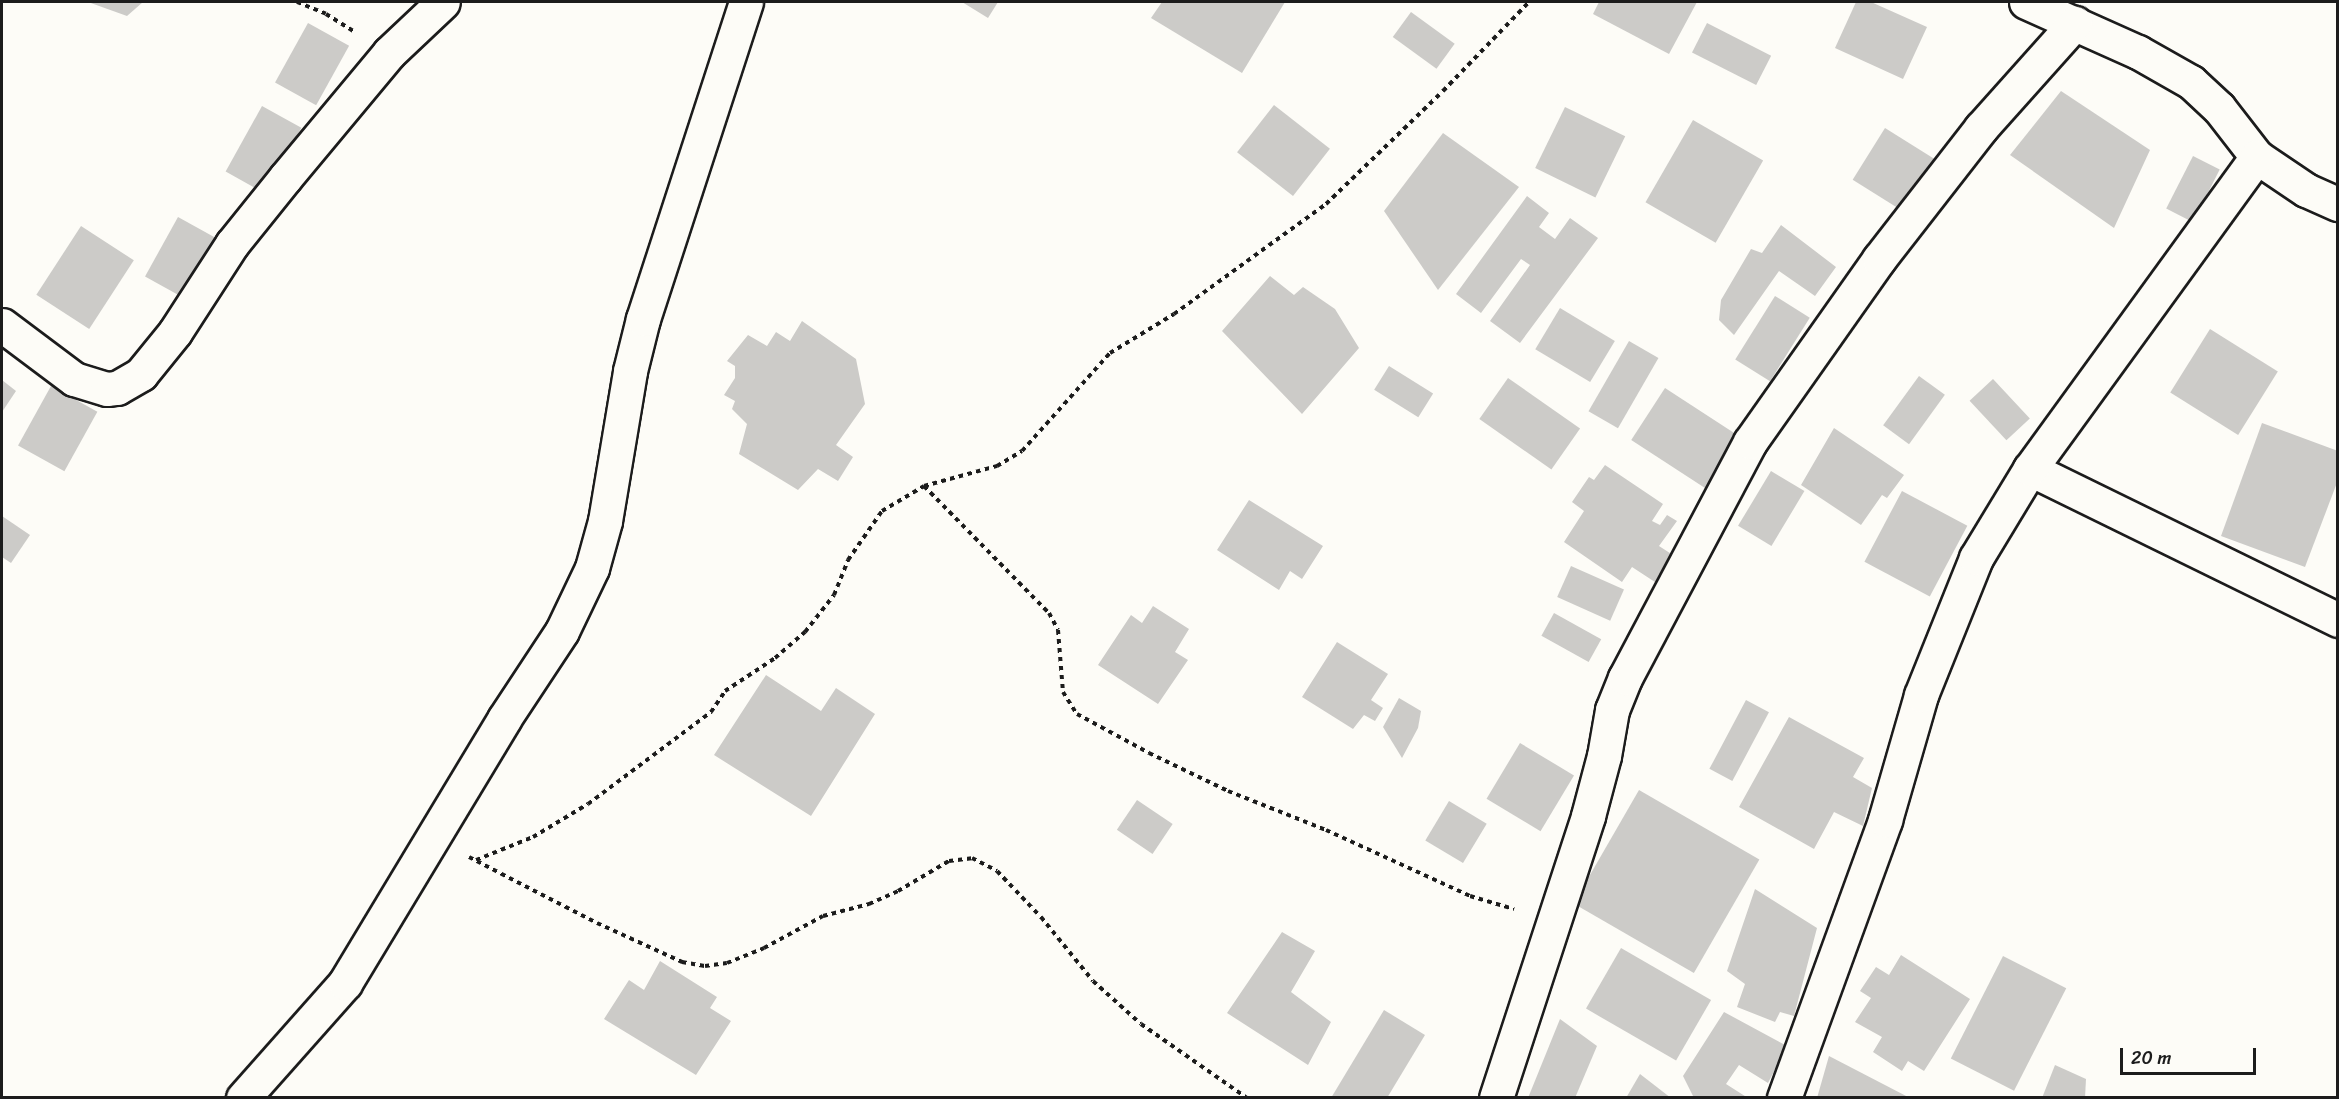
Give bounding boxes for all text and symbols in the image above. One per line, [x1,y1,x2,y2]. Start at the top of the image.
scale bar [2123,1036,2260,1074]
text: 20 m [2131,1042,2171,1074]

